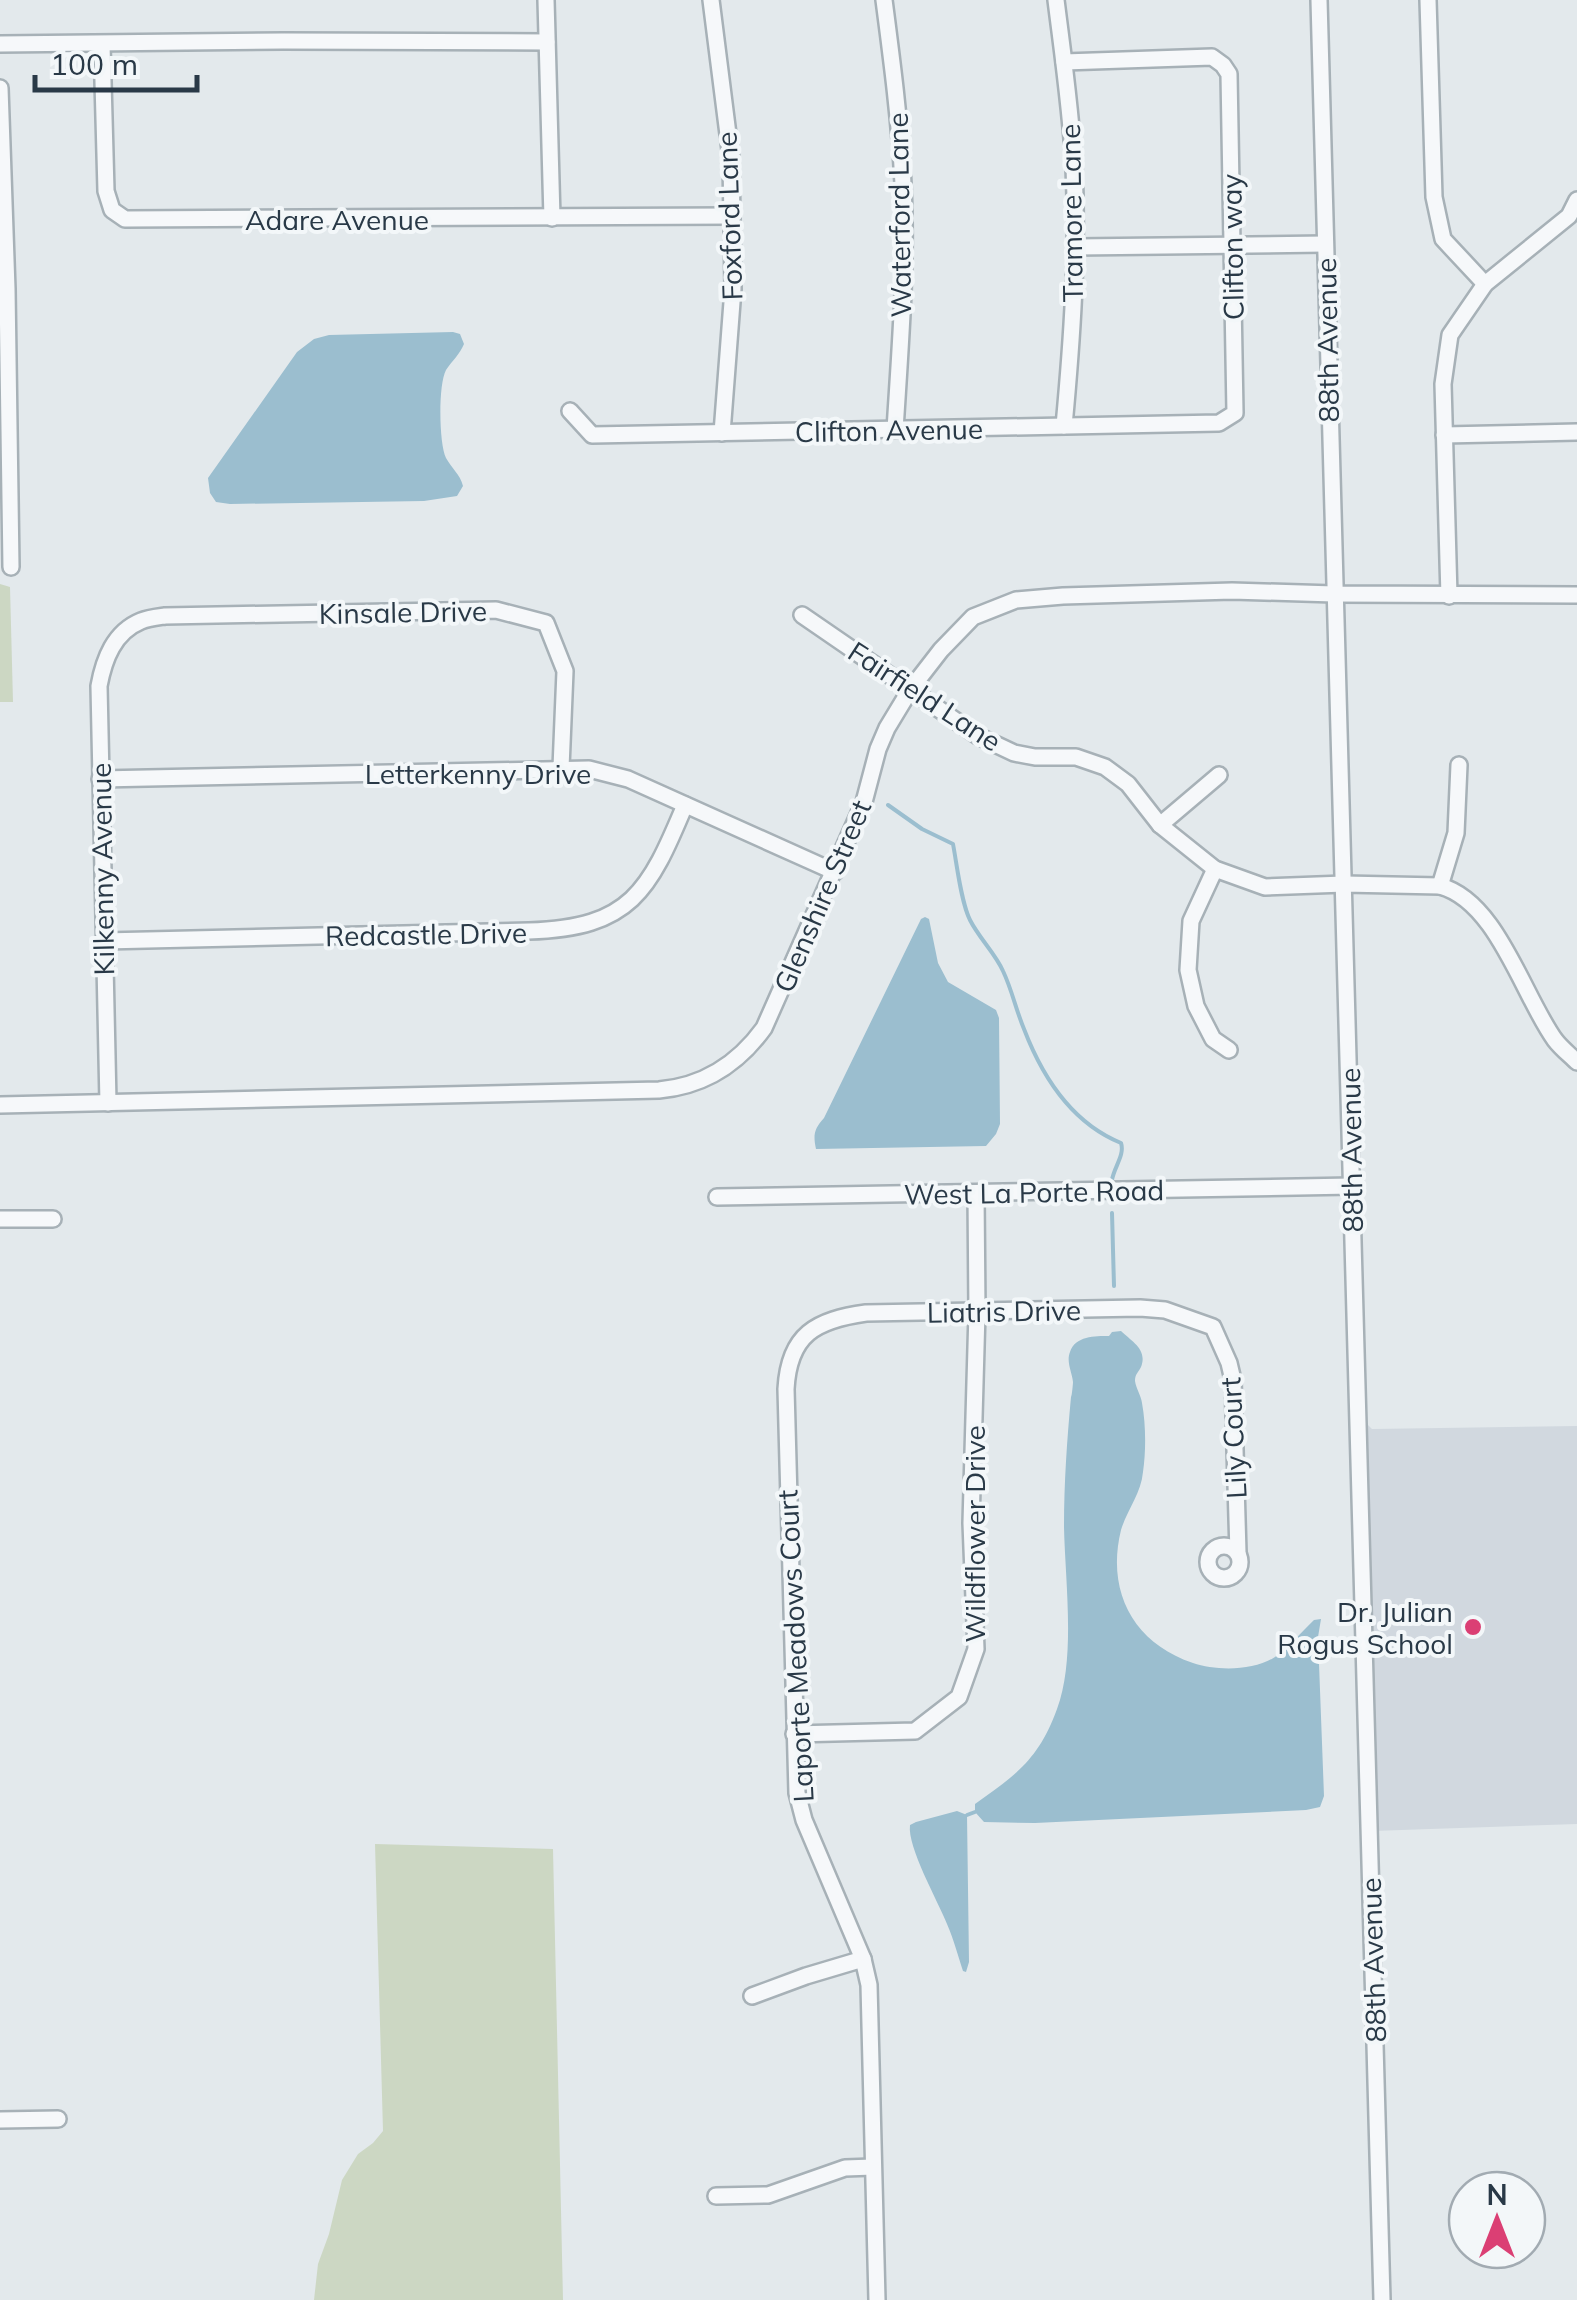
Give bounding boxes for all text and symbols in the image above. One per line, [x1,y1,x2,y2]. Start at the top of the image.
scale bar [35,30,198,92]
text: 100 m [50,45,138,83]
street label: Waterford Lane [880,112,918,318]
street label: Tramore Lane [1052,124,1090,302]
street label: Foxford Lane [709,131,749,301]
street label: Clifton way [1213,173,1251,320]
street label: Adare Avenue [245,202,429,237]
street label: 88th Avenue [1308,257,1346,423]
street label: Clifton Avenue [795,411,983,449]
street label: Kinsale Drive [319,593,487,631]
street label: Fairfield Lane [842,634,1008,758]
street label: Letterkenny Drive [365,756,591,791]
street label: Kilkenny Avenue [83,762,121,976]
street label: Glenshire Street [766,794,878,998]
street label: Redcastle Drive [325,915,527,953]
street label: 88th Avenue [1332,1067,1370,1233]
street label: West La Porte Road [904,1172,1164,1212]
street label: Liatris Drive [927,1292,1081,1330]
street label: Lily Court [1212,1376,1254,1500]
street label: Wildflower Drive [957,1425,992,1643]
street label: Laporte Meadows Court [769,1489,821,1803]
place label: Dr. Julian Rogus School [1277,1594,1453,1661]
marker: Dr. Julian Rogus School [1462,1616,1484,1638]
street label: 88th Avenue [1353,1877,1393,2043]
north arrow [1447,2170,1547,2270]
text: N [1486,2177,1508,2212]

